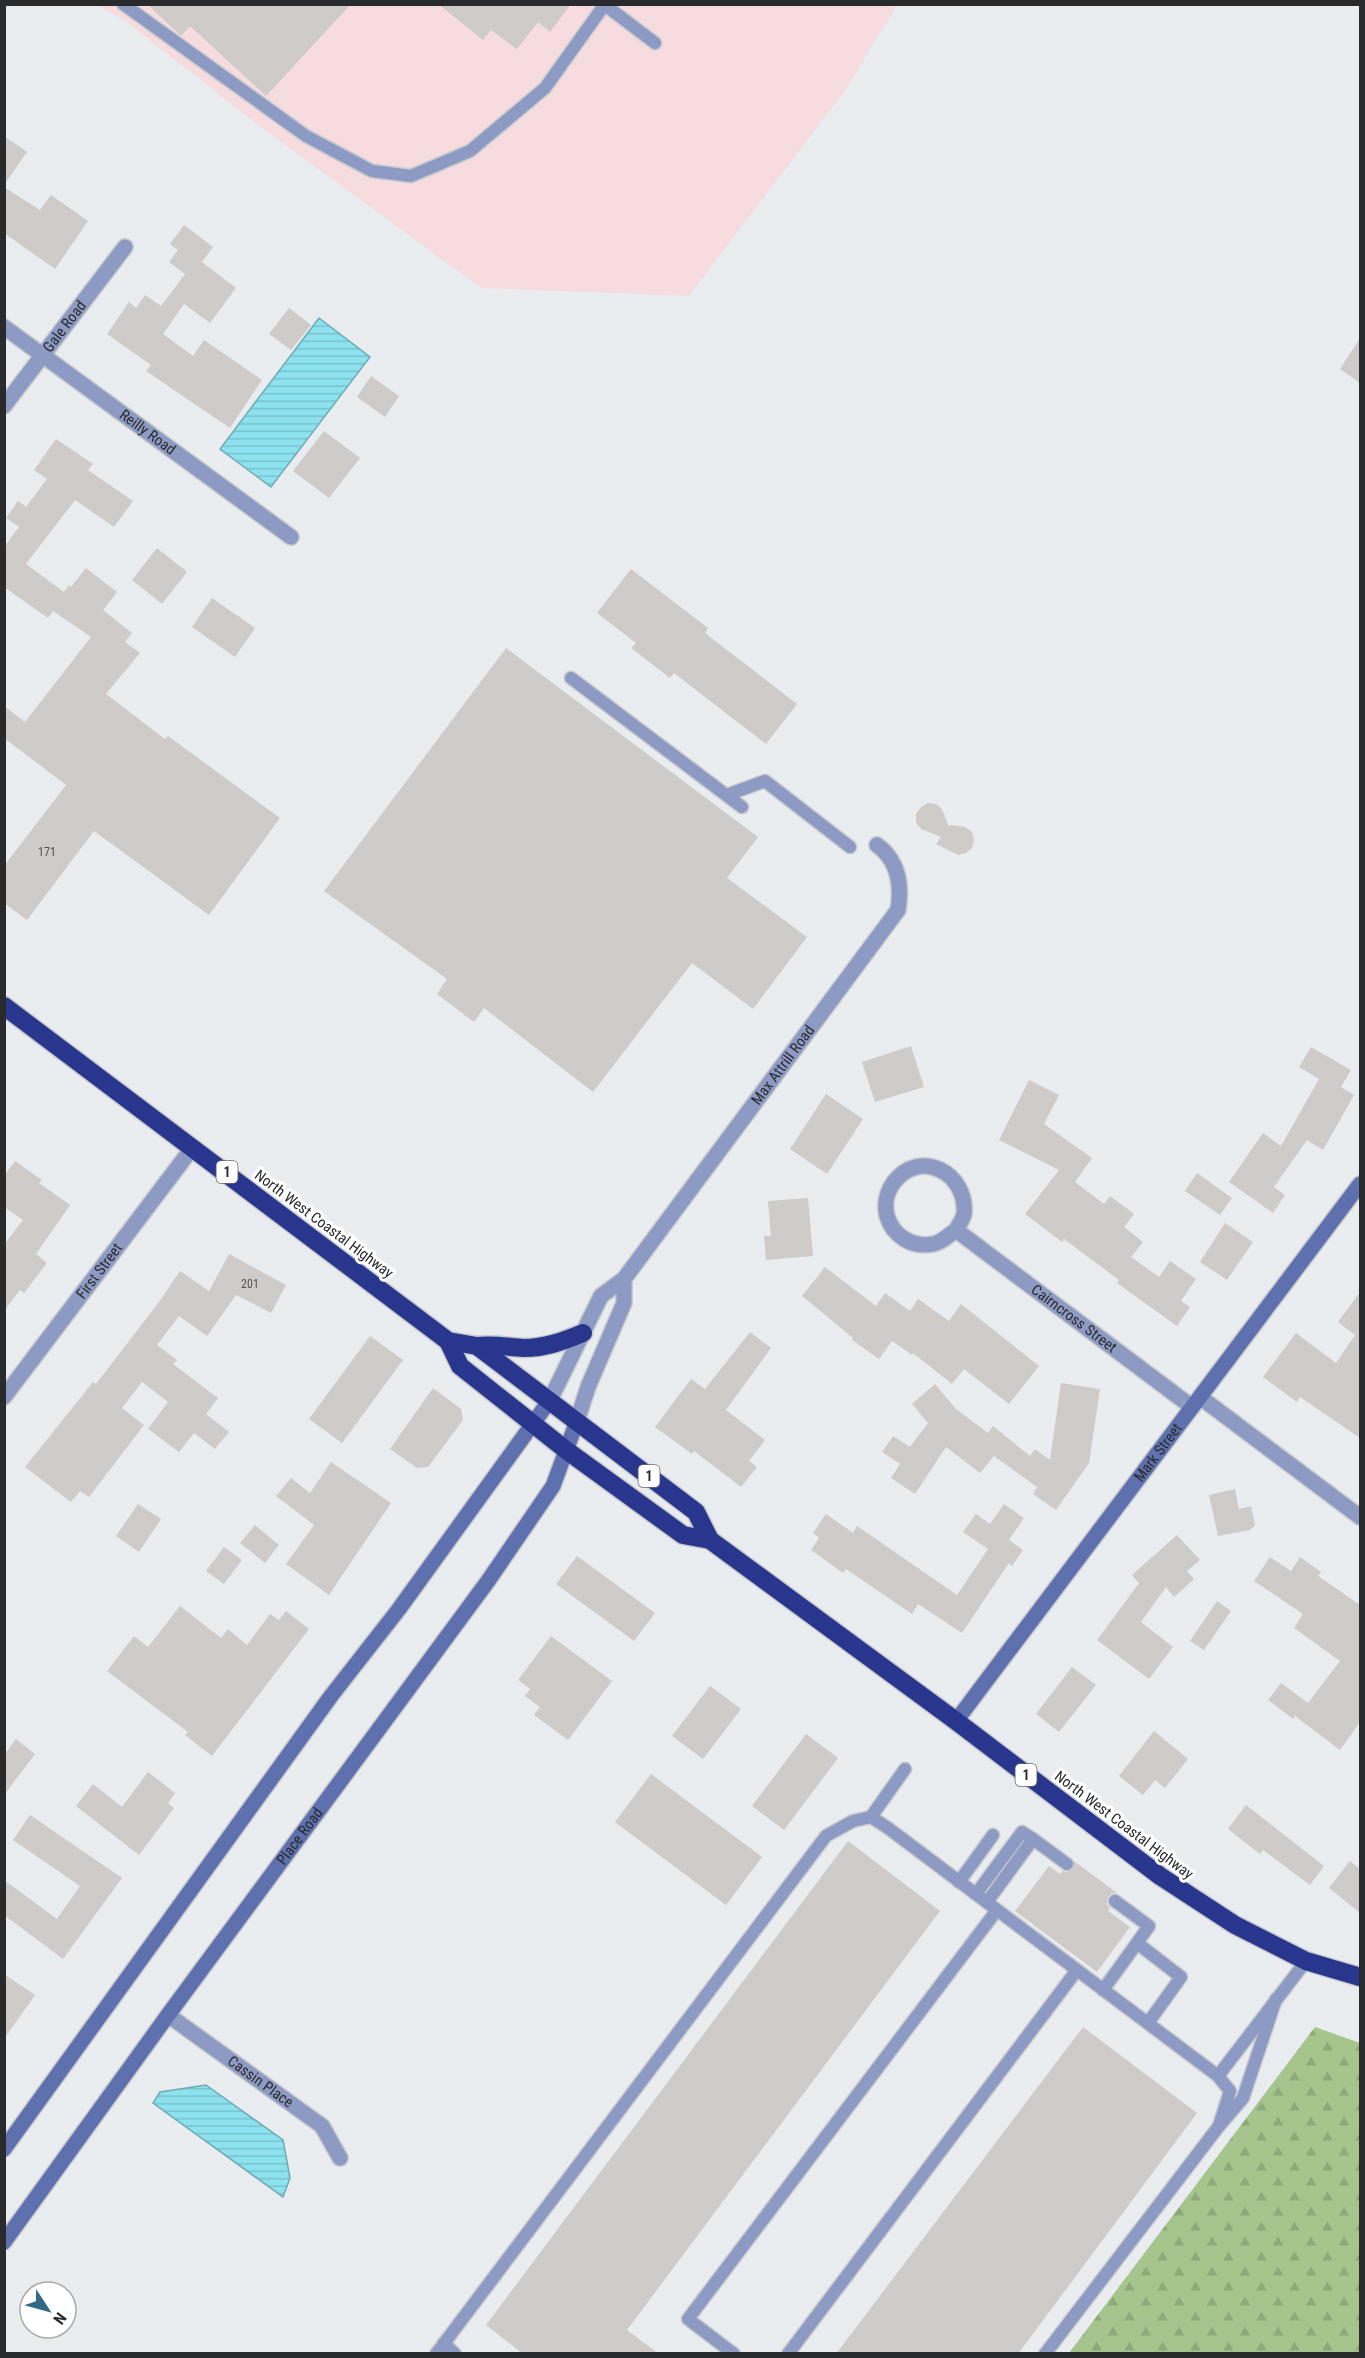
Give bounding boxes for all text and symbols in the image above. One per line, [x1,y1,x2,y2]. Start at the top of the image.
street label: Gale Road [39,297,90,356]
street label: Reilly Road [116,406,179,459]
house number: 171 [38,845,56,859]
street label: Max Attrill Road [748,1022,818,1108]
road number: 1 [216,1161,238,1183]
street label: North West Coastal Highway [251,1166,397,1282]
street label: First Street [72,1240,126,1302]
house number: 201 [241,1277,259,1291]
street label: Cairncross Street [1028,1281,1120,1356]
street label: Mark Street [1130,1420,1186,1485]
road number: 1 [638,1465,660,1487]
road number: 1 [1016,1764,1036,1786]
street label: North West Coastal Highway [1051,1767,1197,1883]
street label: Place Road [273,1804,327,1868]
street label: Cassin Place [224,2052,297,2111]
north arrow [18,2280,78,2340]
text: N [49,2309,70,2328]

